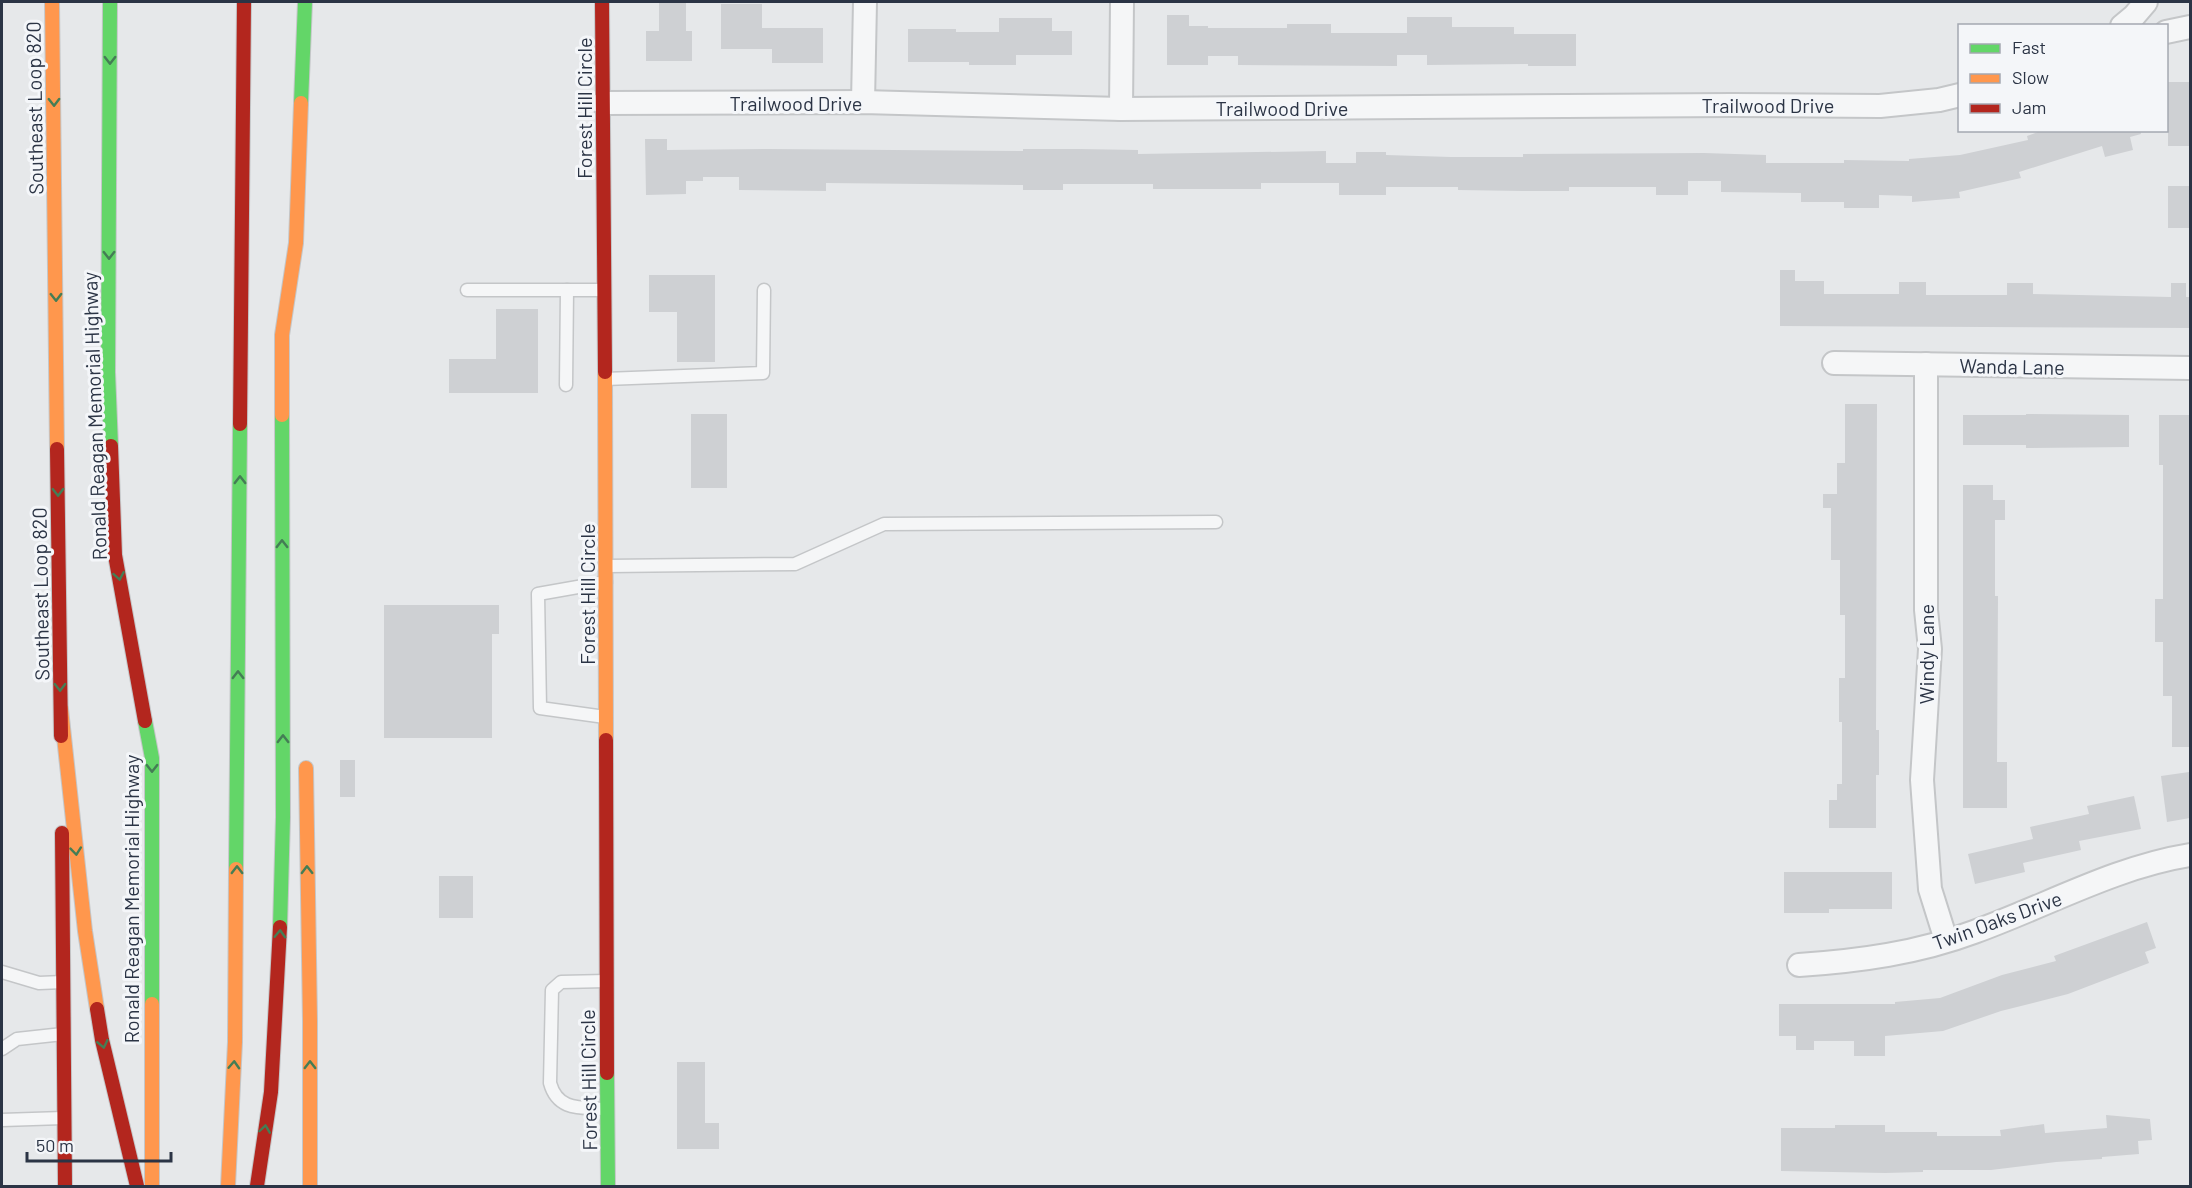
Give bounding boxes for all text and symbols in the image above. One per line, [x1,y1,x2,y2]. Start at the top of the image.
street label: Southeast Loop 820 [20,21,48,195]
legend [1958,24,2168,132]
text: Fast [2012,36,2046,58]
street label: Forest Hill Circle [572,37,596,179]
one-way arrow [103,55,116,64]
text: Slow [2012,66,2049,88]
street label: Trailwood Drive [730,91,862,115]
street label: Trailwood Drive [1702,93,1834,117]
street label: Trailwood Drive [1216,96,1348,120]
text: Jam [2012,96,2046,118]
one-way arrow [47,97,60,106]
one-way arrow [103,250,115,259]
street label: Ronald Reagan Memorial Highway [77,271,111,561]
one-way arrow [50,292,62,301]
street label: Wanda Lane [1959,353,2065,379]
one-way arrow [234,476,246,485]
one-way arrow [52,487,64,496]
street label: Southeast Loop 820 [26,507,54,681]
street label: Forest Hill Circle [575,523,599,665]
one-way arrow [276,540,288,549]
one-way arrow [112,570,125,580]
street label: Windy Lane [1914,604,1938,704]
one-way arrow [232,671,245,680]
one-way arrow [54,682,66,691]
one-way arrow [277,735,289,744]
street label: Ronald Reagan Memorial Highway [119,755,143,1043]
one-way arrow [146,763,158,772]
one-way arrow [70,846,82,855]
one-way arrow [231,866,243,875]
one-way arrow [301,866,314,875]
street label: Twin Oaks Drive [1929,886,2065,954]
one-way arrow [273,930,286,939]
street label: Forest Hill Circle [575,1009,601,1151]
one-way arrow [96,1039,109,1049]
one-way arrow [228,1061,241,1070]
one-way arrow [304,1061,316,1070]
one-way arrow [259,1124,271,1133]
scale bar [27,1125,171,1163]
text: 50 m [36,1134,74,1156]

